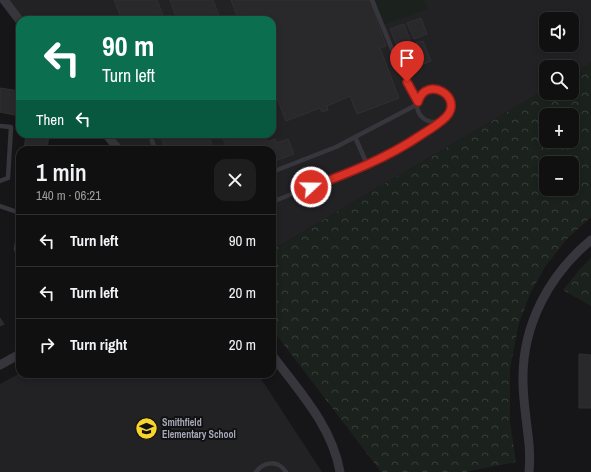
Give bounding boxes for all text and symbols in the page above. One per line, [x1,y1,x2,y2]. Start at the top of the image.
map controls [539,12,579,196]
button: sound [539,12,579,52]
text: 90 m [102,27,154,65]
icon: left [36,32,88,84]
pin [390,41,424,82]
icon: arrive [396,47,418,69]
button: search [539,60,579,100]
text: Turn left [102,63,155,88]
icon: left [72,108,94,130]
button: + [539,108,579,148]
text: Then [36,109,64,130]
text: 1 min [36,156,87,188]
button: − [539,156,579,196]
button: close [214,159,256,201]
position arrow [290,166,332,208]
text: 140 m · 06:21 [36,187,101,204]
icon: left [36,230,58,252]
text: Turn left [70,230,118,251]
text: 90 m [229,230,256,251]
icon: left [36,282,58,304]
text: Turn left [70,282,118,303]
text: 20 m [229,282,256,303]
icon: right [36,334,58,356]
text: Turn right [70,334,127,355]
text: 20 m [229,334,256,355]
school or university icon: Smithfield Elementary School [133,415,159,441]
place label: Smithfield Elementary School [162,416,236,441]

